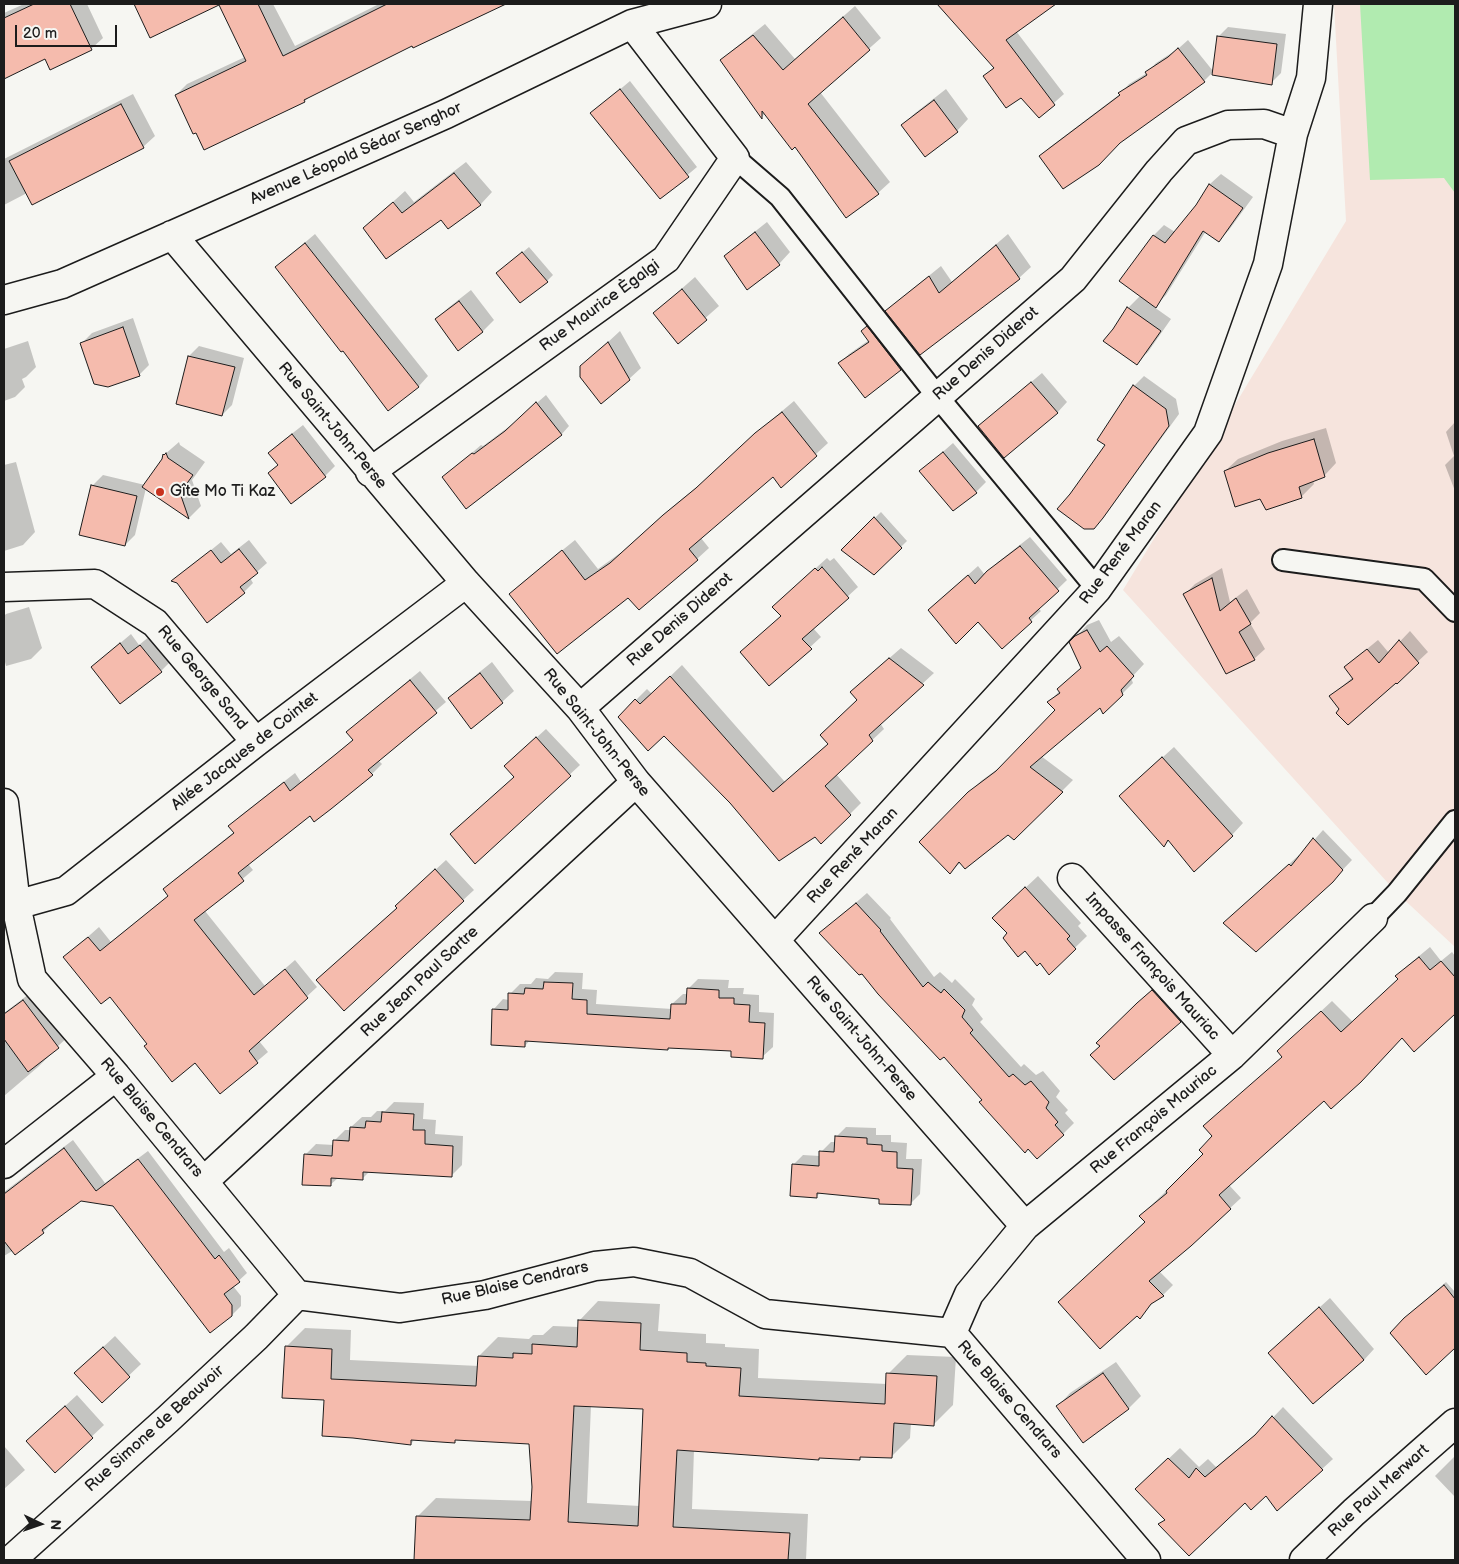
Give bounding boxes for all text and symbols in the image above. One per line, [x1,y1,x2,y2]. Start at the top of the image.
scale bar [18,15,120,47]
text: 20 m [23,24,57,43]
street label: Avenue Léopold Sédar Senghor [247,99,465,209]
street label: Rue Maurice Ègalgi [536,256,664,356]
street label: Rue Denis Diderot [929,303,1043,405]
street label: Rue Saint-John-Perse [273,359,391,493]
place label: Gîte Mo Ti Kaz [170,482,275,502]
marker: Gîte Mo Ti Kaz [154,486,166,498]
street label: Rue René Maran [1076,498,1166,608]
street label: Rue Denis Diderot [623,569,737,671]
street label: Rue George Sand [153,622,251,734]
street label: Rue Saint-John-Perse [538,665,654,801]
street label: Allée Jacques de Cointet [168,689,322,815]
street label: Rue René Maran [804,804,902,908]
street label: Impasse François Mauriac [1081,889,1223,1045]
street label: Rue Jean Paul Sartre [357,923,483,1041]
street label: Rue Saint-John-Perse [801,973,921,1105]
street label: Rue Blaise Cendrars [95,1054,207,1182]
street label: Rue François Mauriac [1087,1061,1221,1179]
street label: Rue Blaise Cendrars [440,1258,590,1310]
street label: Rue Blaise Cendrars [952,1337,1066,1463]
street label: Rue Simone de Beauvoir [82,1362,228,1496]
street label: Rue Paul Merwart [1325,1441,1433,1541]
north arrow [15,1499,65,1549]
text: N [47,1519,64,1530]

